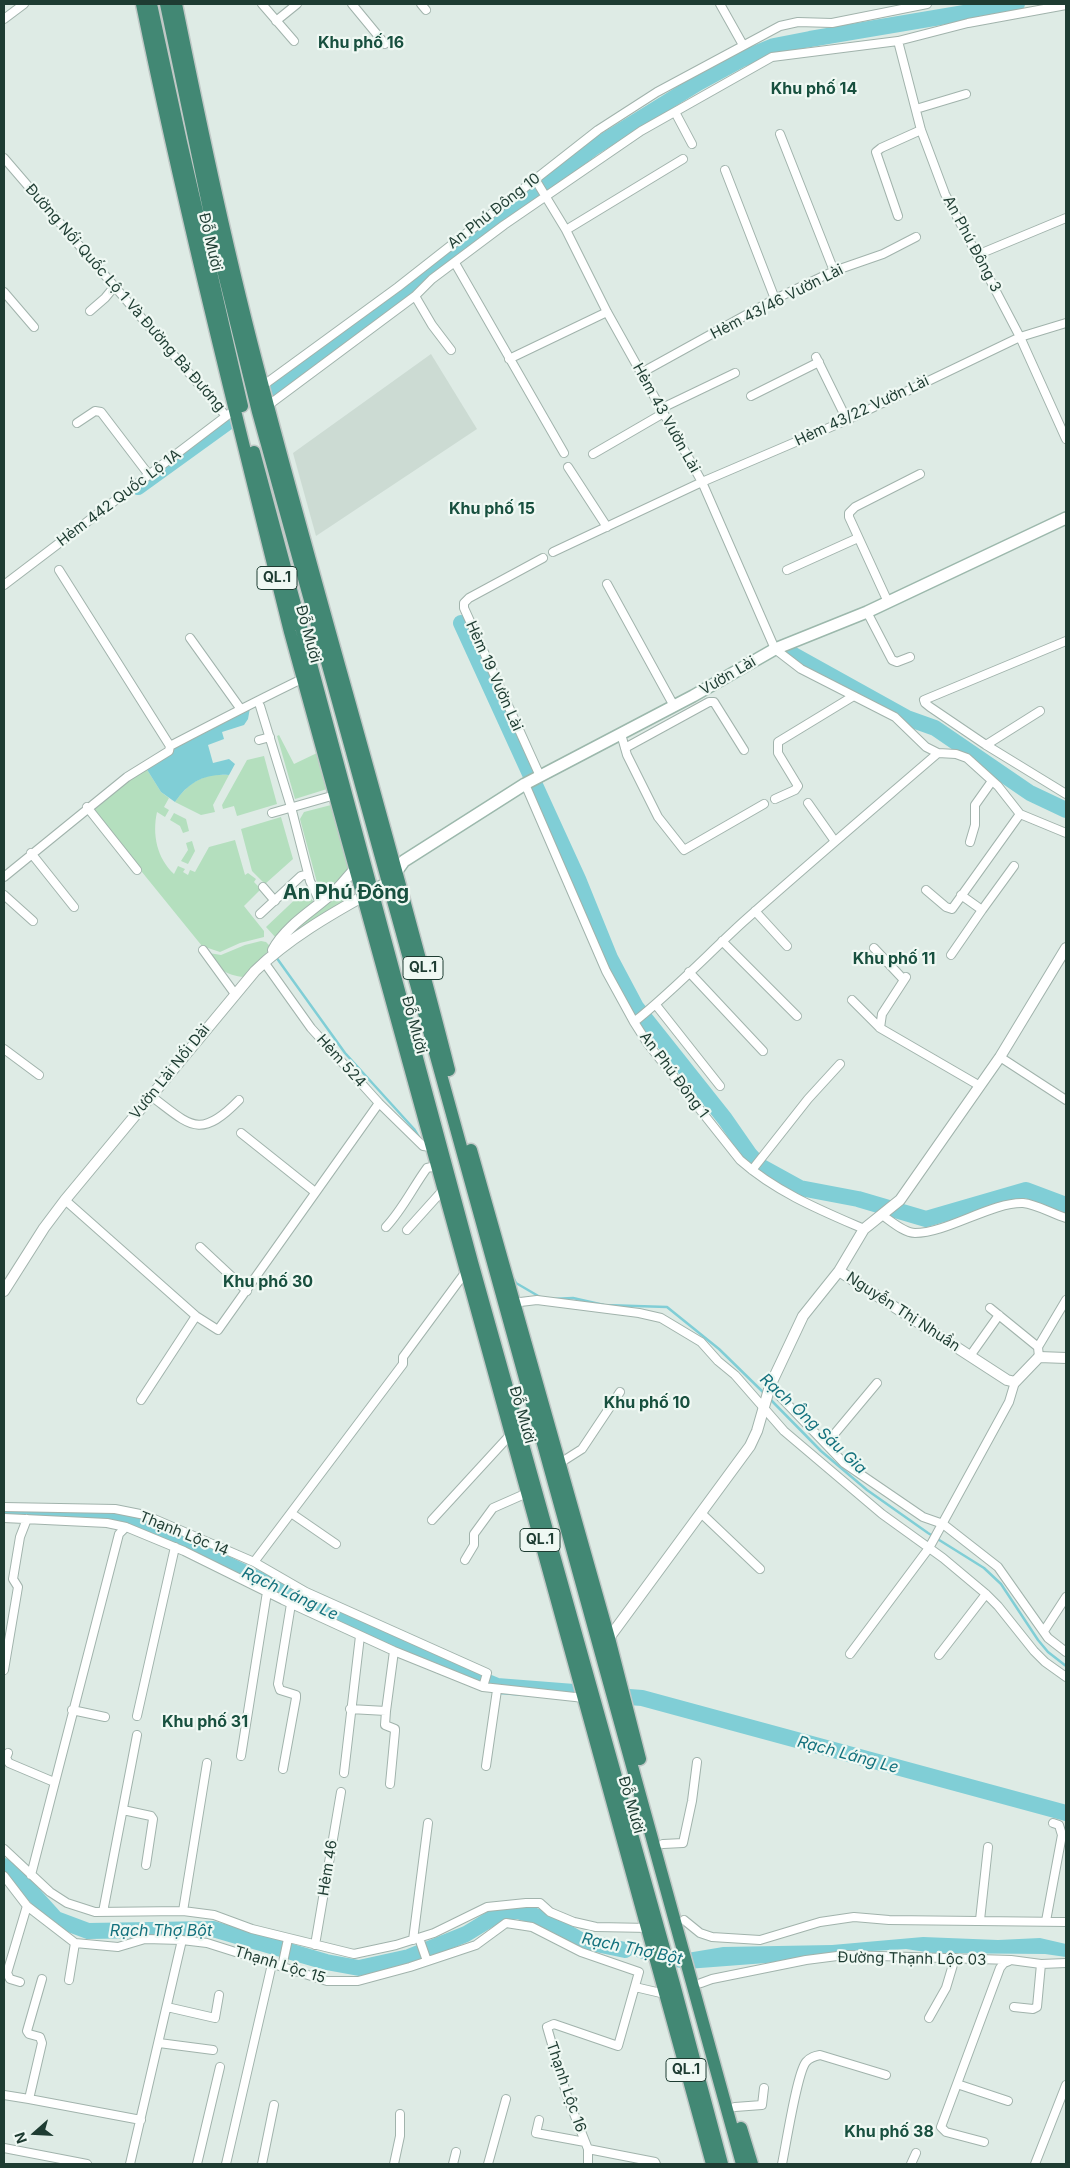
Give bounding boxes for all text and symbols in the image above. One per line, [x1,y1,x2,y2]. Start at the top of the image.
district label: Khu phố 16 [318,33,404,53]
district label: Khu phố 14 [771,79,857,99]
street label: An Phú Đông 10 [444,169,544,253]
street label: Đường Nối Quốc Lộ 1 Và Đường Bà Đương [21,181,229,415]
street label: An Phú Đông 3 [939,193,1005,295]
street label: Đỗ Mười [195,211,225,273]
street label: Hẻm 43/46 Vườn Lài [708,261,846,343]
street label: Hẻm 43 Vườn Lài [629,360,703,476]
street label: Hẻm 43/22 Vườn Lài [792,372,932,450]
street label: Hẻm 442 Quốc Lộ 1A [54,446,184,550]
district label: Khu phố 15 [449,499,535,519]
road number: QL.1 [257,566,297,590]
street label: Đỗ Mười [292,603,324,665]
street label: Hẻm 19 Vườn Lài [462,618,526,734]
street label: Vườn Lài [697,653,759,699]
district label: An Phú Đông [283,881,409,905]
district label: Khu phố 11 [853,949,935,969]
road number: QL.1 [403,956,443,980]
street label: Đỗ Mười [398,994,430,1056]
street label: Vườn Lài Nối Dài [126,1021,214,1123]
street label: An Phú Đông 1 [636,1028,712,1122]
street label: Hẻm 524 [313,1031,369,1091]
street label: Nguyễn Thị Nhuần [843,1268,963,1356]
district label: Khu phố 30 [223,1272,313,1292]
water label: Rạch Ông Sáu Gia [756,1370,870,1478]
street label: Đỗ Mười [505,1384,539,1446]
district label: Khu phố 10 [604,1393,690,1413]
street label: Thạnh Lộc 14 [137,1508,231,1560]
road number: QL.1 [520,1528,560,1552]
water label: Rạch Láng Le [239,1563,341,1625]
district label: Khu phố 31 [162,1712,248,1732]
water label: Rạch Láng Le [795,1732,901,1778]
street label: Đỗ Mười [614,1774,648,1836]
street label: Hẻm 46 [315,1839,341,1897]
water label: Rạch Thợ Bột [110,1921,212,1941]
water label: Rạch Thợ Bột [580,1929,684,1969]
street label: Thạnh Lộc 15 [232,1943,328,1987]
street label: Đường Thạnh Lộc 03 [837,1949,987,1969]
street label: Thạnh Lộc 16 [542,2039,590,2135]
road number: QL.1 [666,2058,706,2082]
north arrow [10,2108,60,2158]
district label: Khu phố 38 [844,2122,934,2142]
text: N [11,2130,30,2146]

